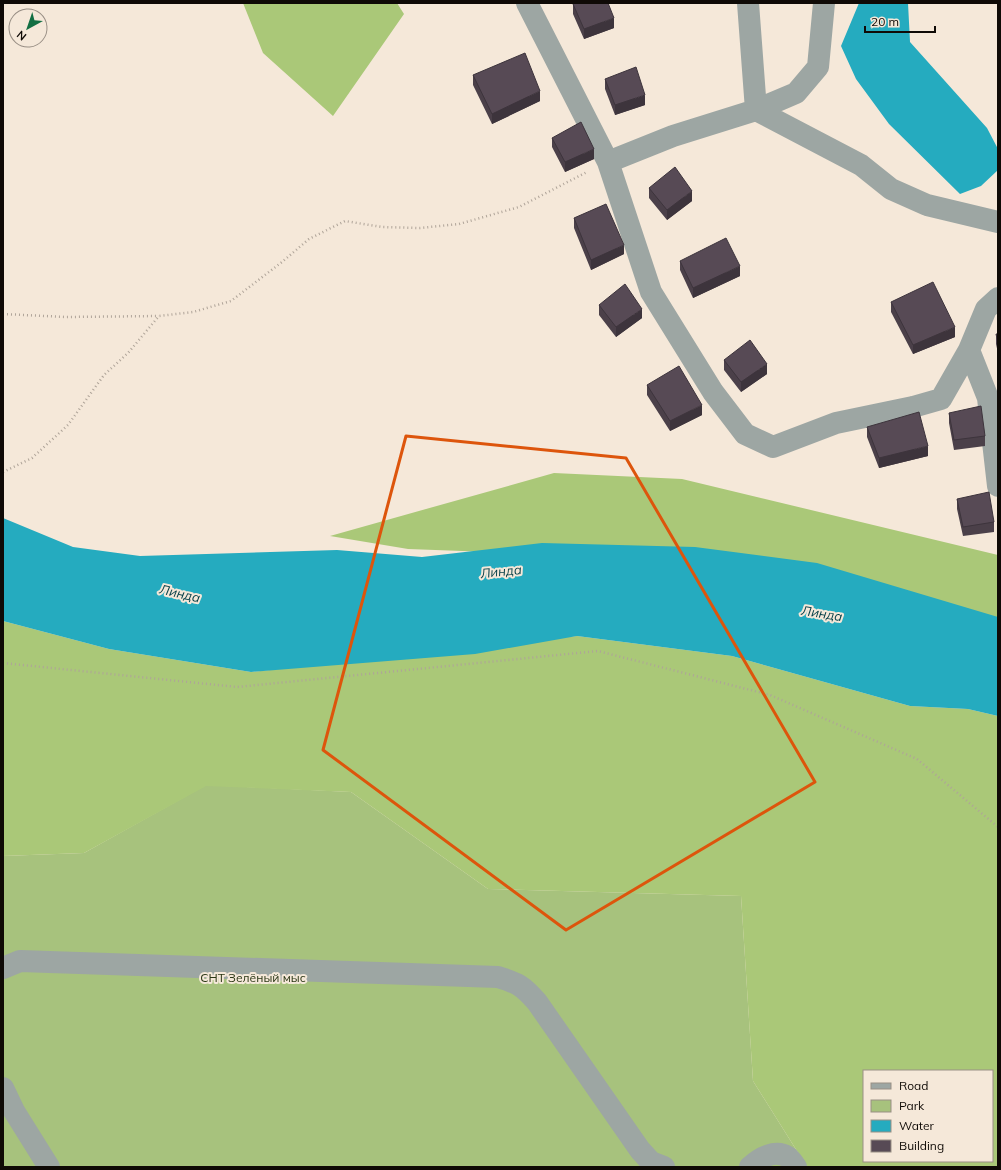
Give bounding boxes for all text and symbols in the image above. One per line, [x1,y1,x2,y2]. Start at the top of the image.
north arrow [8,8,48,48]
scale bar [865,8,935,34]
text: 20 m [871,14,899,29]
text: N [14,28,29,44]
water label: Линда [479,561,522,581]
water label: Линда [157,580,202,605]
water label: Линда [799,602,844,624]
park label: СНТ Зелёный мыс [200,970,306,985]
legend [863,1070,993,1162]
text: Road [899,1078,928,1093]
text: Park [899,1098,925,1113]
text: Water [899,1118,935,1133]
text: Building [899,1138,944,1153]

